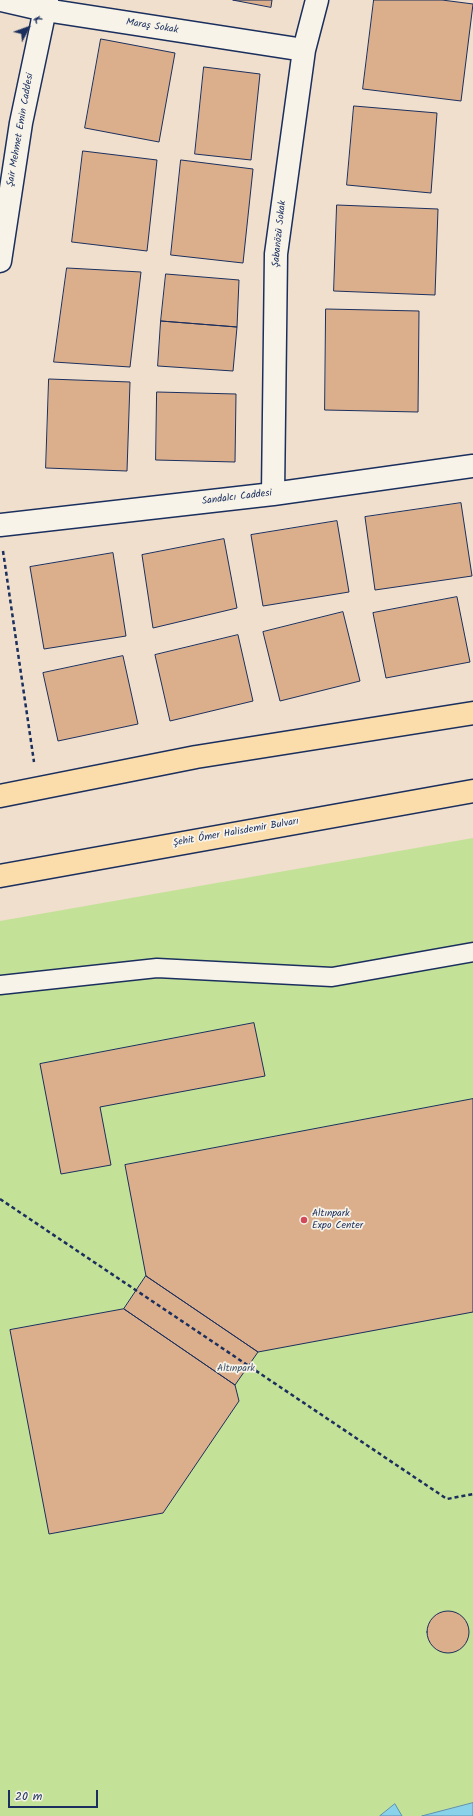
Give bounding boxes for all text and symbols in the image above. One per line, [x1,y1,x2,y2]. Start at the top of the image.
north arrow [8,8,48,48]
text: K [28,12,46,29]
street label: Maraş Sokak [125,17,179,37]
street label: Şair Mehmet Emin Caddesi [5,72,37,188]
street label: Şabanözü Sokak [271,200,289,268]
street label: Sandalcı Caddesi [201,488,273,508]
street label: Şehit Ömer Halisdemir Bulvarı [172,816,300,850]
place label: Altınpark Expo Center [312,1208,363,1232]
marker: Altınpark Expo Center [299,1215,309,1225]
park label: Altınpark [217,1363,255,1375]
scale bar [10,1782,100,1808]
text: 20 m [15,1787,42,1806]

